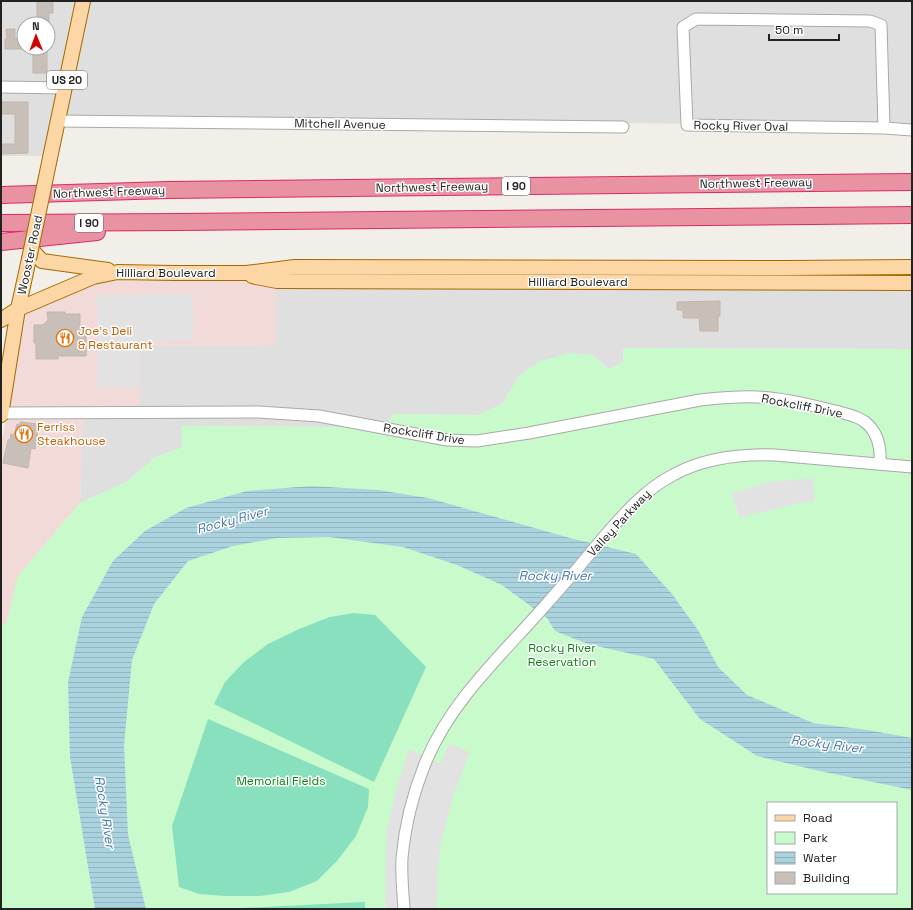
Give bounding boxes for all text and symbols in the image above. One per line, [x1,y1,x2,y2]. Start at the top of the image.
north arrow [16,16,56,56]
scale bar [769,16,839,42]
text: N [32,19,40,33]
text: 50 m [775,22,803,38]
road number: US 20 [47,71,87,89]
street label: Mitchell Avenue [294,115,386,133]
street label: Rocky River Oval [694,117,788,135]
street label: Northwest Freeway [700,174,812,192]
road number: I 90 [502,177,530,195]
street label: Northwest Freeway [376,178,488,196]
street label: Northwest Freeway [52,182,166,202]
street label: Wooster Road [14,214,46,296]
road number: I 90 [75,214,103,232]
street label: Hilliard Boulevard [116,265,216,281]
street label: Hilliard Boulevard [528,274,628,290]
place label: Joe's Deli & Restaurant [78,323,153,353]
restaurant icon: Joe's Deli & Restaurant [55,328,75,348]
street label: Rockcliff Drive [760,390,844,422]
place label: Ferriss Steakhouse [37,419,106,449]
street label: Rockcliff Drive [382,420,466,448]
restaurant icon: Ferriss Steakhouse [14,424,34,444]
street label: Valley Parkway [584,486,654,560]
water label: Rocky River [195,502,271,538]
water label: Rocky River [518,567,594,584]
park label: Rocky River Reservation [528,640,596,670]
water label: Rocky River [790,731,866,757]
park label: Memorial Fields [236,773,326,789]
water label: Rocky River [91,775,119,851]
legend [767,802,897,894]
text: Road [803,810,832,826]
text: Park [803,830,828,846]
text: Water [803,850,837,866]
text: Building [803,870,850,886]

